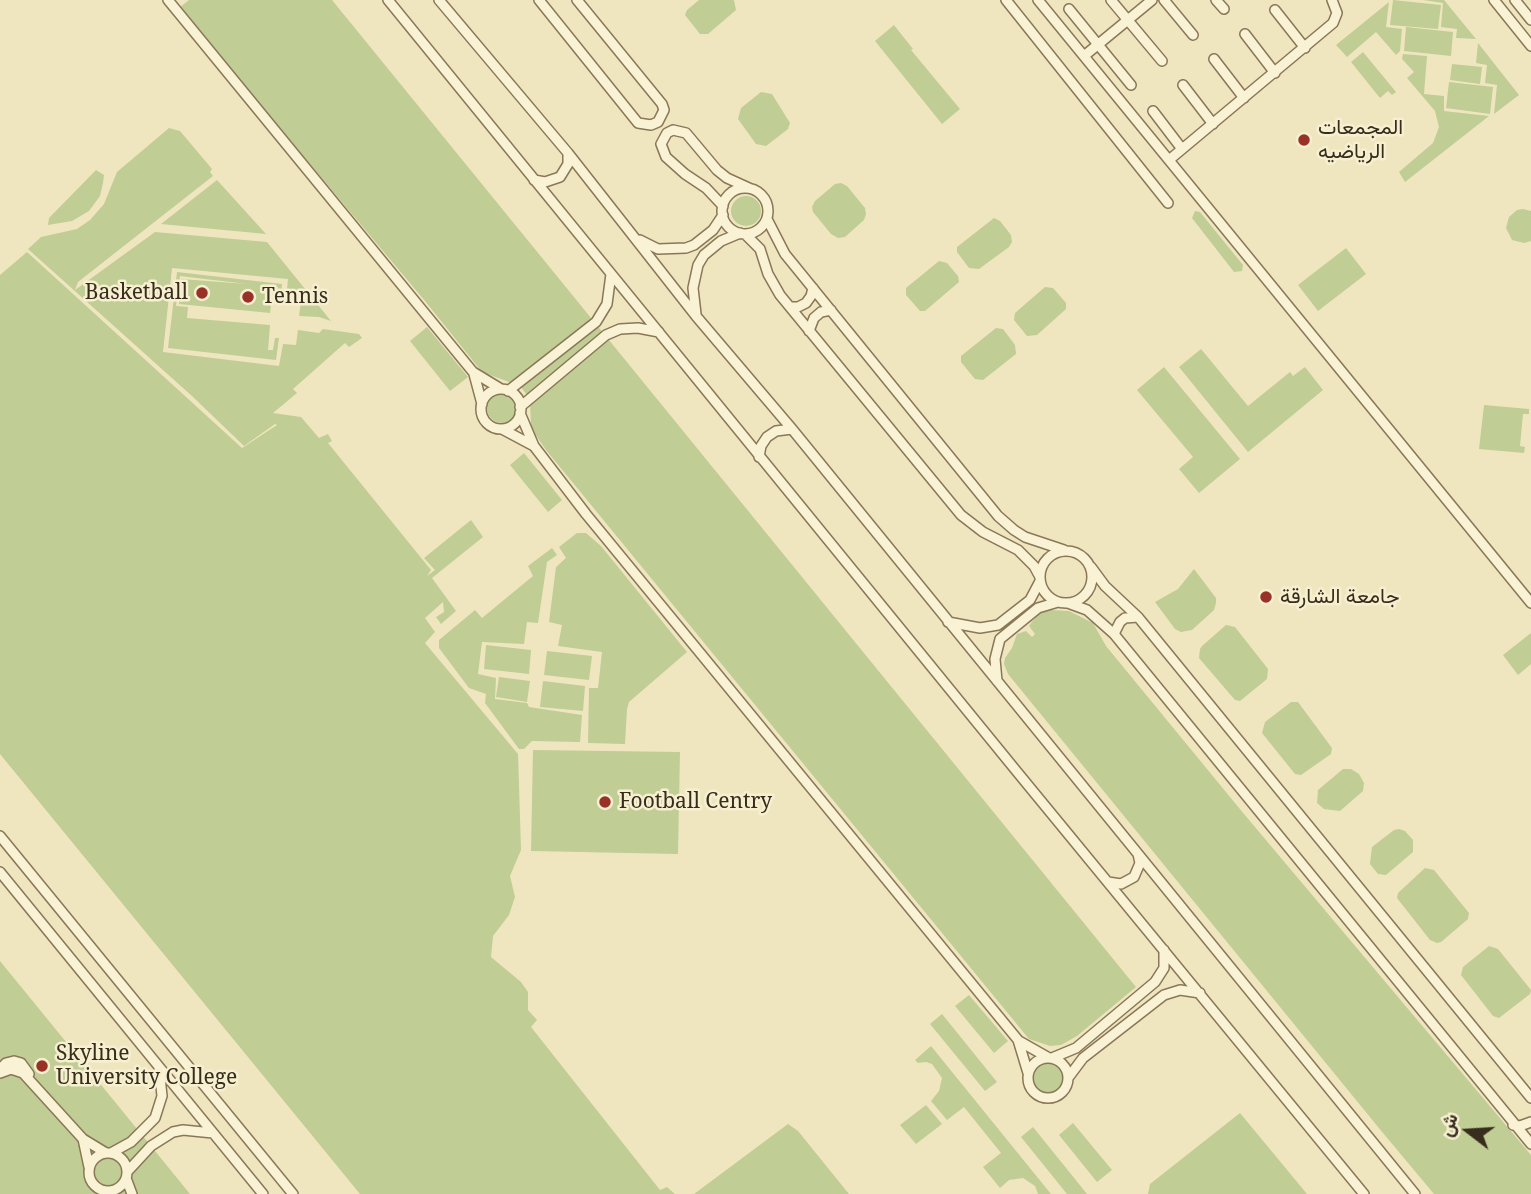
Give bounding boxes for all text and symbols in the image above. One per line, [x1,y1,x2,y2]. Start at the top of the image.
place label: المجمعات الرياضيه [1318,115,1403,165]
marker: المجمعات الرياضيه [1296,132,1312,148]
place label: Basketball [85,280,188,306]
place label: Tennis [262,284,328,310]
marker: Basketball [194,285,210,301]
marker: Tennis [240,289,256,305]
place label: جامعة الشارقة [1280,584,1400,610]
marker: جامعة الشارقة [1258,589,1274,605]
place label: Football Centry [619,789,772,815]
marker: Football Centry [597,794,613,810]
place label: Skyline University College [56,1041,237,1091]
marker: Skyline University College [34,1058,50,1074]
north arrow [1433,1096,1503,1166]
text: ش [1432,1110,1464,1140]

